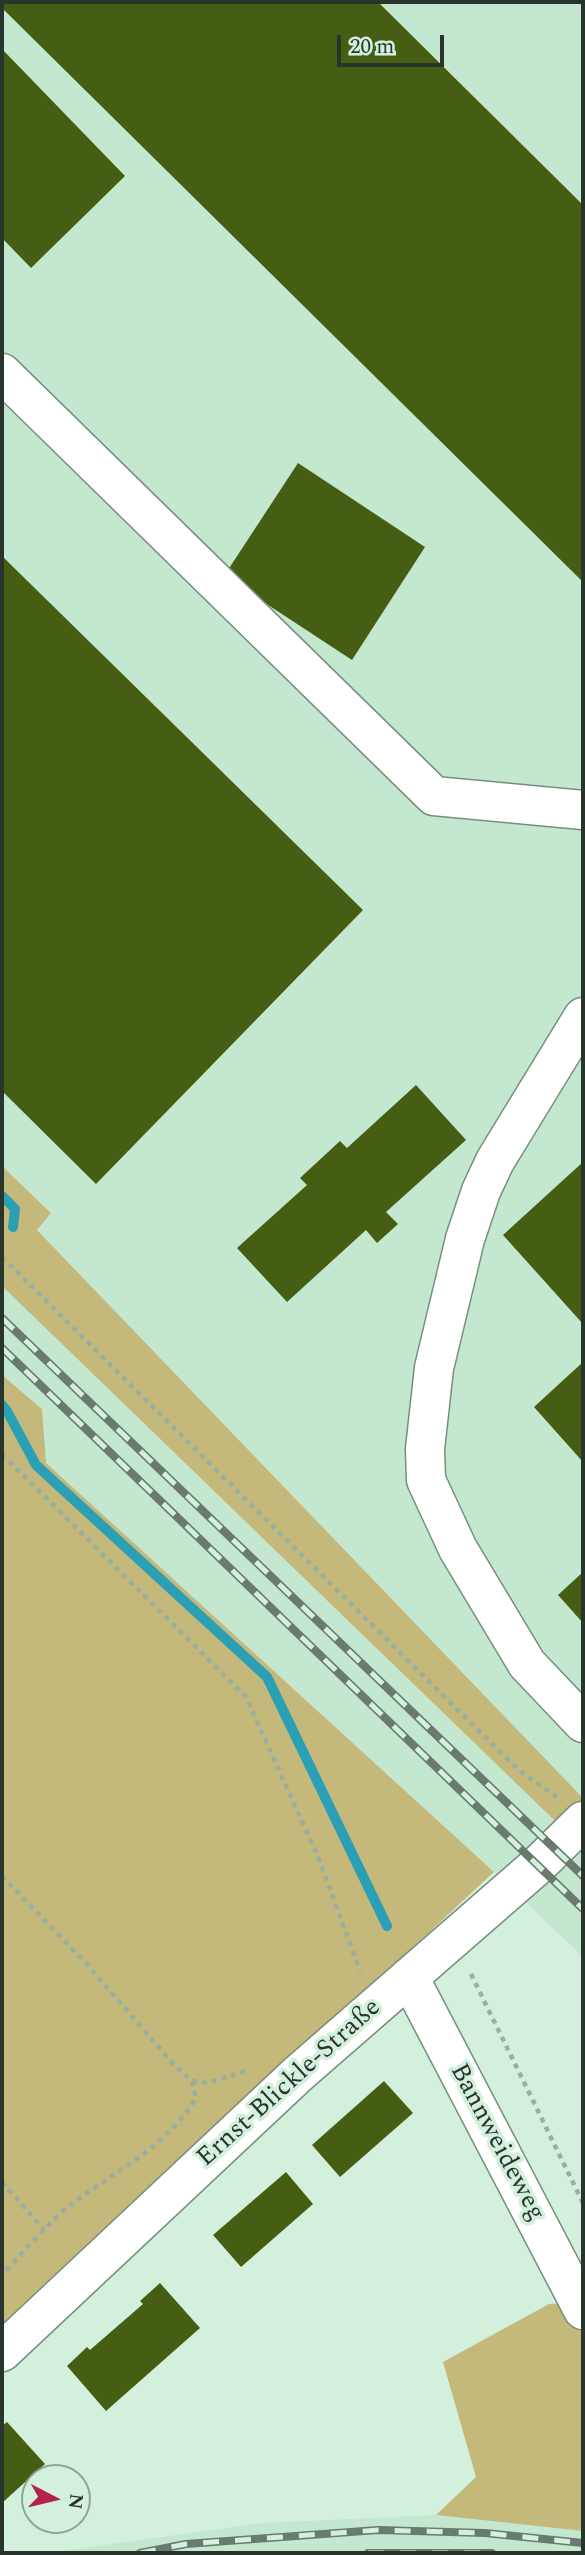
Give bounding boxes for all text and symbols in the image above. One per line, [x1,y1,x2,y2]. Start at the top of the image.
scale bar [340,21,447,65]
text: 20 m [350,31,394,63]
street label: Ernst-Blickle-Straße [192,1993,388,2175]
street label: Bannweideweg [441,2059,551,2227]
north arrow [21,2464,91,2534]
text: N [60,2492,91,2511]

